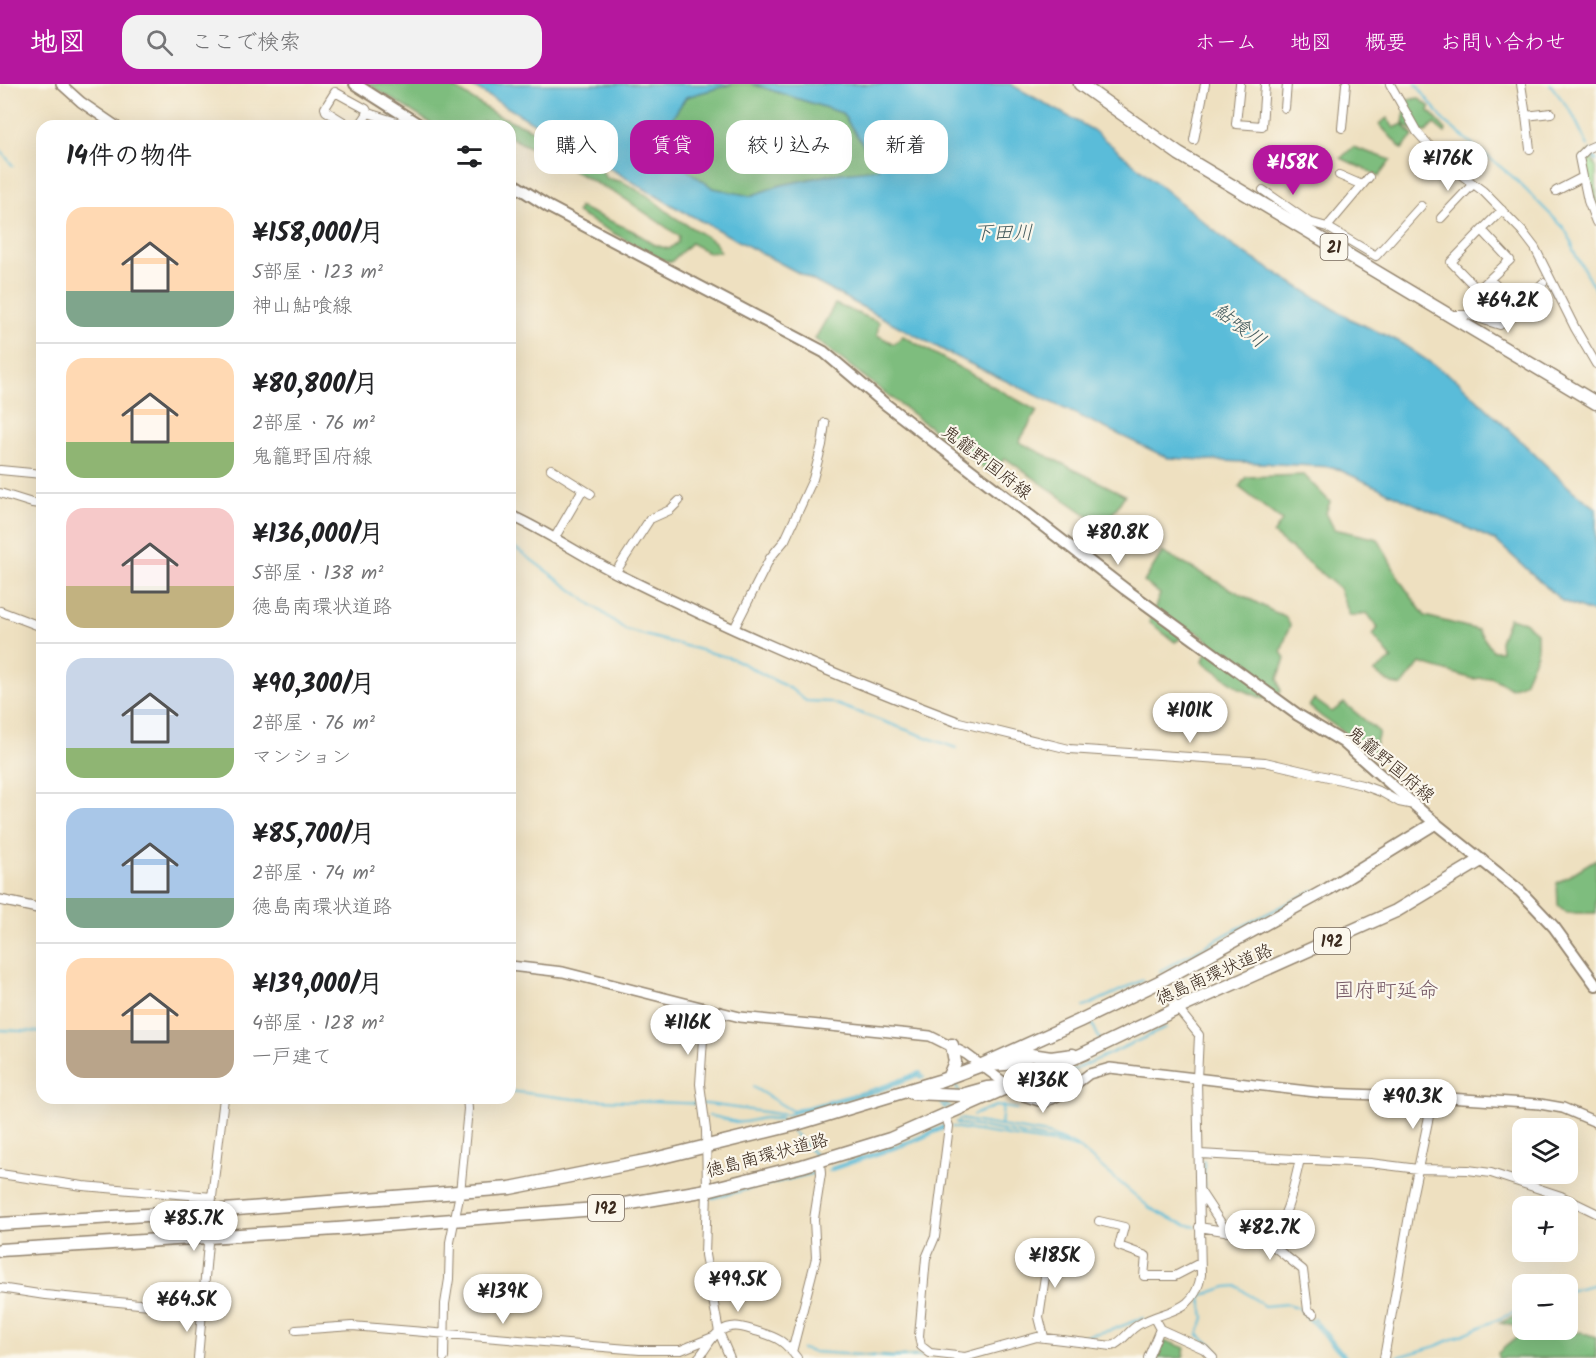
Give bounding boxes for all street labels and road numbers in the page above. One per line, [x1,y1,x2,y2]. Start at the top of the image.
road number: 21 [1320,234,1348,260]
street label: 鬼籠野国府線 [935,419,1038,508]
street label: 鬼籠野国府線 [1339,719,1441,811]
road number: 192 [1314,928,1350,954]
street label: 徳島南環状道路 [1151,936,1278,1014]
street label: 徳島南環状道路 [703,1126,832,1187]
road number: 192 [588,1195,624,1221]

